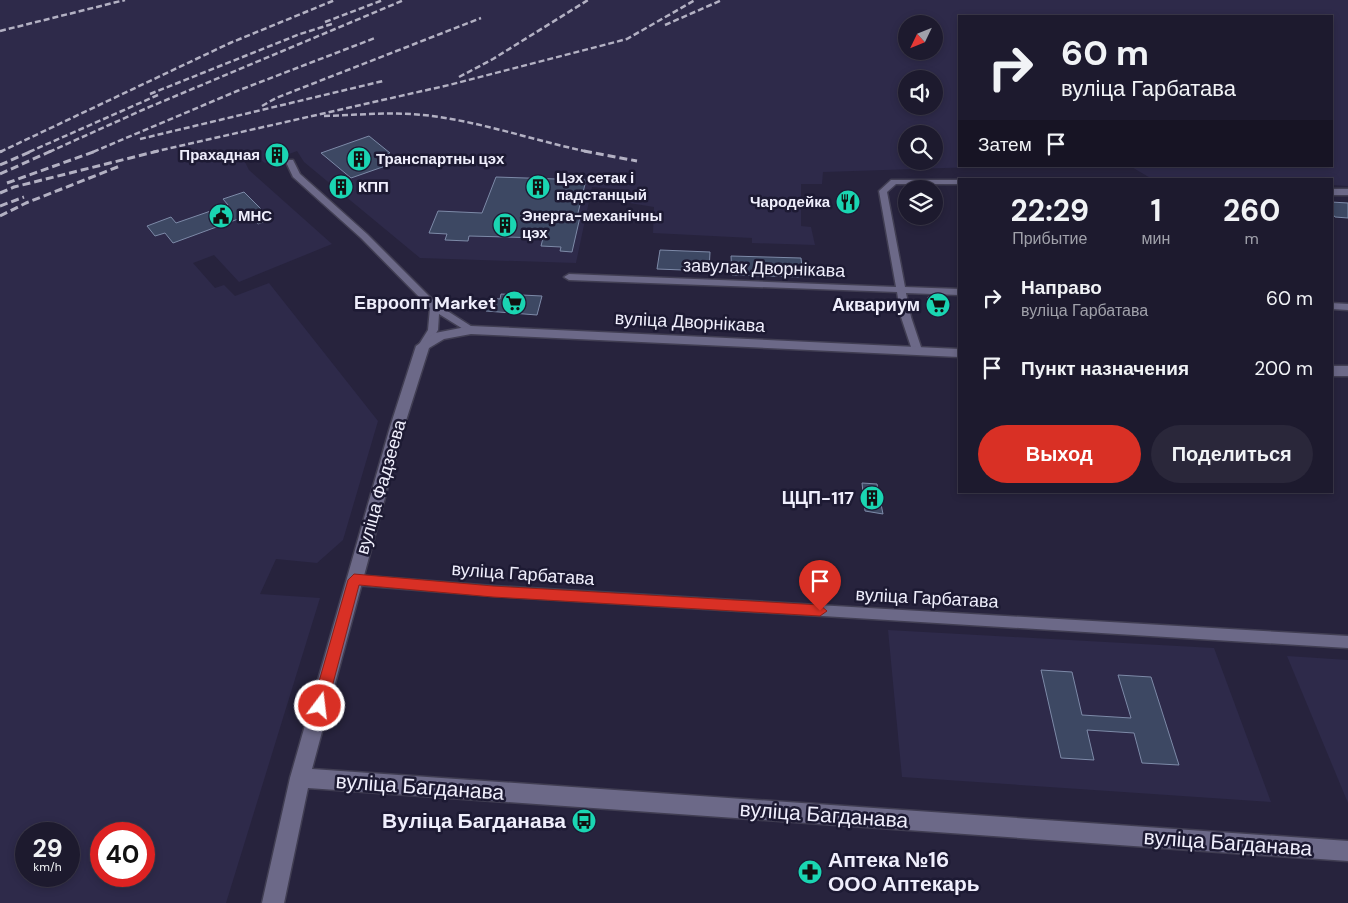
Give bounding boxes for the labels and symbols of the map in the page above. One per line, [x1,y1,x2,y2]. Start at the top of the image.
north arrow [898,15,942,60]
building icon: Прахадная [264,142,290,168]
place label: Прахадная [179,145,260,165]
building icon: Транспартны цэх [346,146,372,172]
place label: Транспартны цэх [376,149,505,169]
place label: Цэх сетак і падстанцый [556,168,647,205]
building icon: КПП [328,174,354,200]
building icon: Цэх сетак і падстанцый [525,174,551,200]
place label: КПП [358,177,389,197]
restaurant icon: Чародейка [835,189,861,215]
place label: Чародейка [750,192,831,212]
public building icon: МНС [208,203,234,229]
place label: МНС [238,206,272,226]
place label: Энерга-механічны цэх [522,206,662,243]
building icon: Энерга-механічны цэх [492,212,518,238]
street label: завулак Дворнікава [682,253,847,283]
supermarket icon: Евроопт Market [501,290,527,316]
place label: Евроопт Market [354,291,496,315]
supermarket icon: Аквариум [925,292,951,318]
place label: Аквариум [832,293,920,317]
street label: вуліца Дворнікава [614,306,767,338]
street label: вуліца Фадзеева [350,416,412,557]
building icon: ЦЦП-117 [859,485,885,511]
place label: ЦЦП-117 [782,486,854,510]
street label: вуліца Гарбатава [451,557,596,591]
pin [799,560,841,611]
street label: вуліца Гарбатава [855,582,1000,614]
position arrow [293,679,345,731]
street label: вуліца Багданава [335,767,506,807]
street label: вуліца Багданава [739,795,910,835]
place label: Вуліца Багданава [382,807,566,835]
bus stop icon: Вуліца Багданава [571,808,597,834]
speed limit sign: 40 [90,822,155,887]
street label: вуліца Багданава [1143,823,1314,863]
place label: Аптека №16 ООО Аптекарь [828,846,980,898]
pharmacy icon: Аптека №16 ООО Аптекарь [797,859,823,885]

